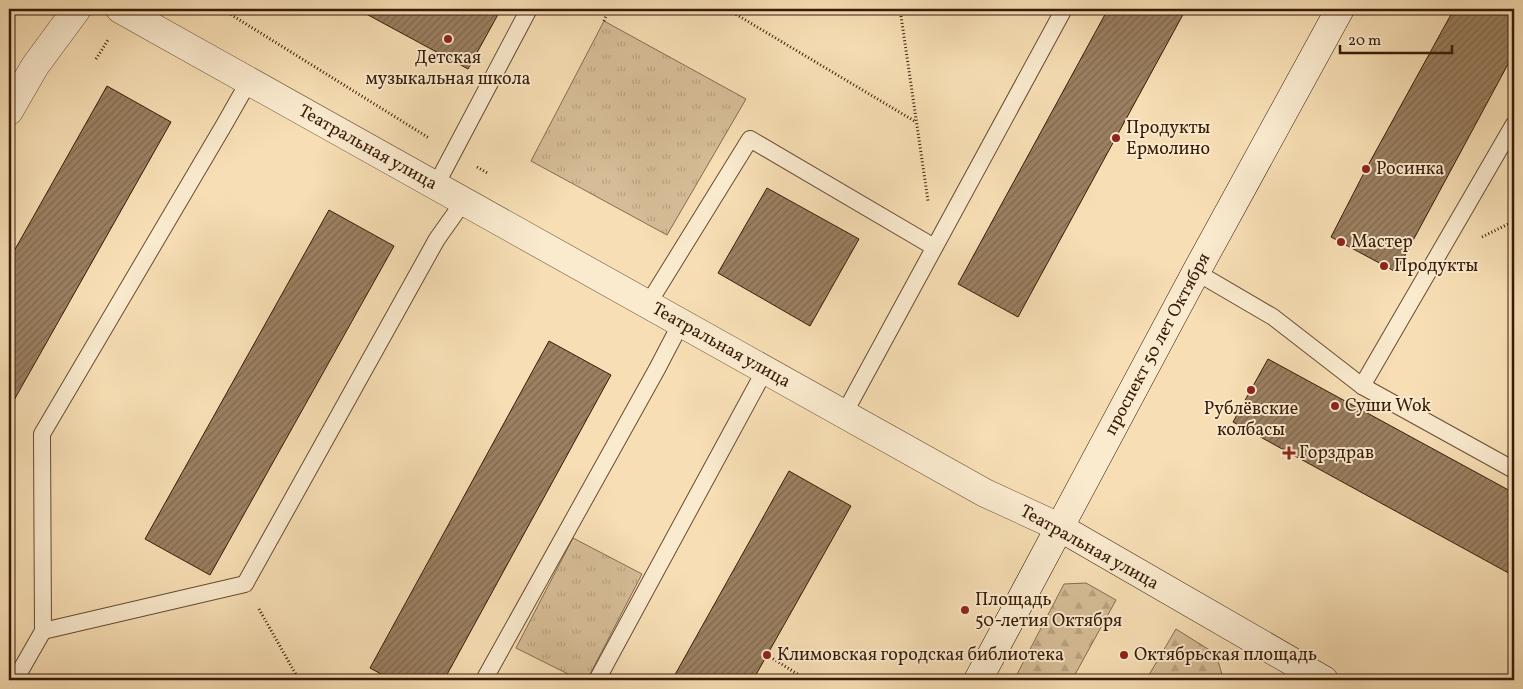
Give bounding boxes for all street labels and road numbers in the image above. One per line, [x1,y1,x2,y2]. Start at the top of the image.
street label: Театральная улица [294,99,442,197]
street label: проспект 50 лет Октября [1099,248,1217,440]
street label: Театральная улица [647,297,795,394]
street label: Театральная улица [1015,499,1163,597]

